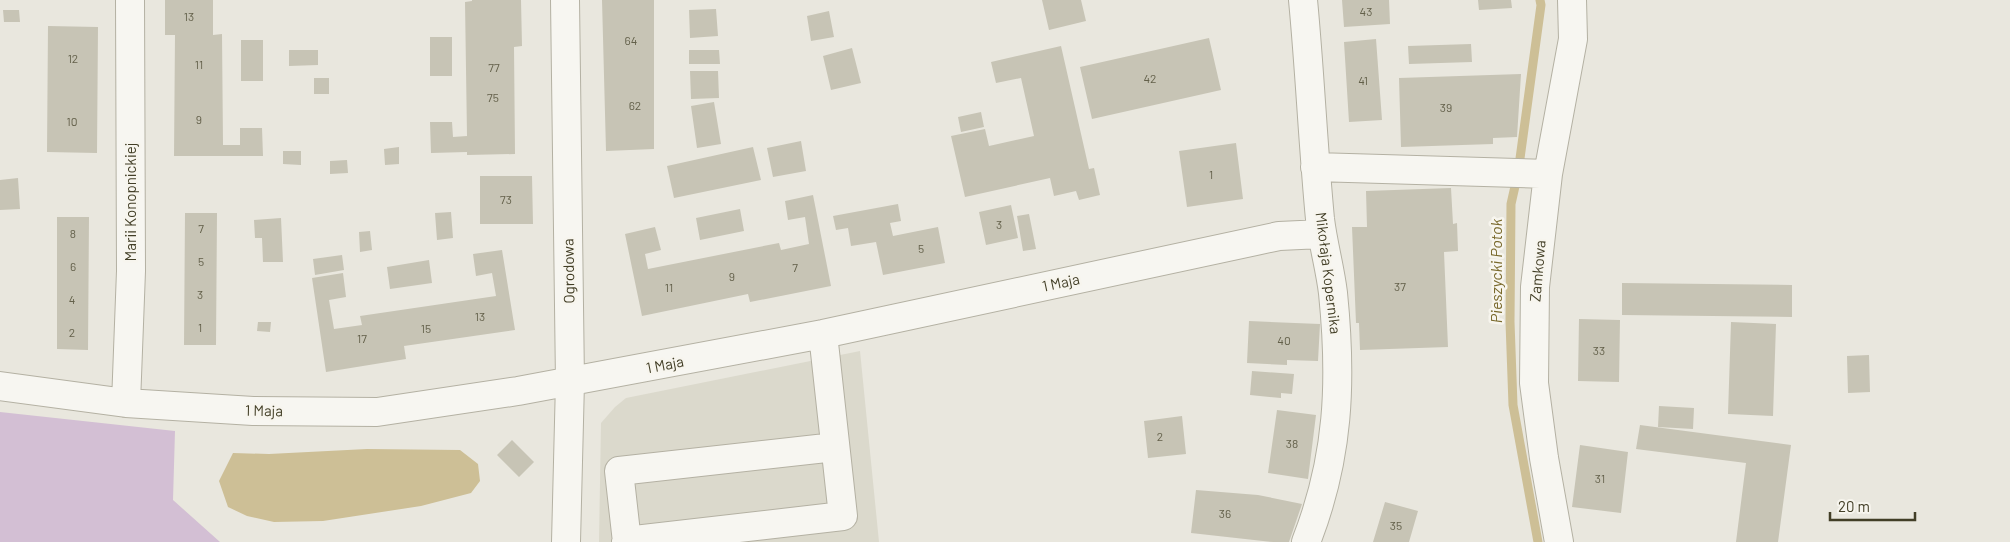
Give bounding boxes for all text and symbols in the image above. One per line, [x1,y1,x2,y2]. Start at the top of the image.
house number: 43 [1360,4,1372,18]
house number: 13 [184,9,194,23]
house number: 64 [625,33,637,47]
house number: 12 [68,51,78,65]
house number: 11 [195,57,203,71]
house number: 77 [488,60,500,74]
house number: 42 [1143,71,1157,85]
house number: 41 [1358,73,1368,87]
house number: 75 [487,90,499,104]
house number: 62 [629,98,641,112]
house number: 39 [1440,100,1452,114]
house number: 9 [196,112,202,126]
house number: 10 [67,114,77,128]
street label: Marii Konopnickiej [121,143,139,261]
house number: 1 [1209,167,1213,181]
house number: 73 [500,192,512,206]
street label: Mikołaja Kopernika [1313,211,1345,335]
house number: 3 [996,217,1002,231]
water label: Pieszycki Potok [1486,219,1505,323]
house number: 7 [198,221,204,235]
house number: 8 [70,226,76,240]
street label: Ogrodowa [558,238,578,304]
street label: Zamkowa [1525,239,1549,302]
house number: 5 [918,241,924,255]
house number: 5 [198,254,204,268]
house number: 6 [70,259,76,273]
house number: 7 [792,260,798,274]
house number: 9 [729,269,735,283]
street label: 1 Maja [1040,269,1081,295]
house number: 37 [1394,279,1406,293]
house number: 11 [665,280,673,294]
house number: 3 [197,287,203,301]
house number: 4 [69,292,75,306]
house number: 13 [475,309,485,323]
house number: 1 [198,320,202,334]
house number: 15 [421,321,431,335]
house number: 2 [69,325,75,339]
house number: 17 [357,331,367,345]
house number: 40 [1277,333,1291,347]
house number: 33 [1593,343,1605,357]
street label: 1 Maja [644,352,685,376]
street label: 1 Maja [245,401,283,419]
house number: 2 [1157,429,1163,443]
house number: 38 [1286,436,1298,450]
house number: 31 [1595,471,1605,485]
scale bar [1830,490,1915,522]
text: 20 m [1838,497,1870,515]
house number: 36 [1219,506,1231,520]
house number: 35 [1390,518,1402,532]

